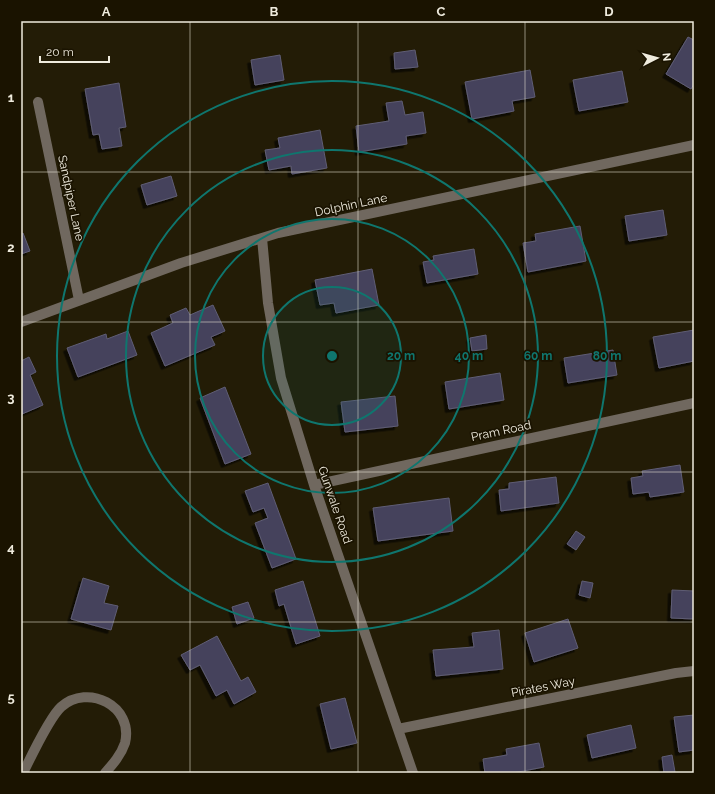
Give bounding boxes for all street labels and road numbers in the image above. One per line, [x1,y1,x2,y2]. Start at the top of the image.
street label: Sandpiper Lane [55,154,87,242]
street label: Dolphin Lane [314,190,388,220]
street label: Pram Road [470,418,532,444]
street label: Gunwale Road [315,464,355,546]
street label: Pirates Way [510,674,577,700]

